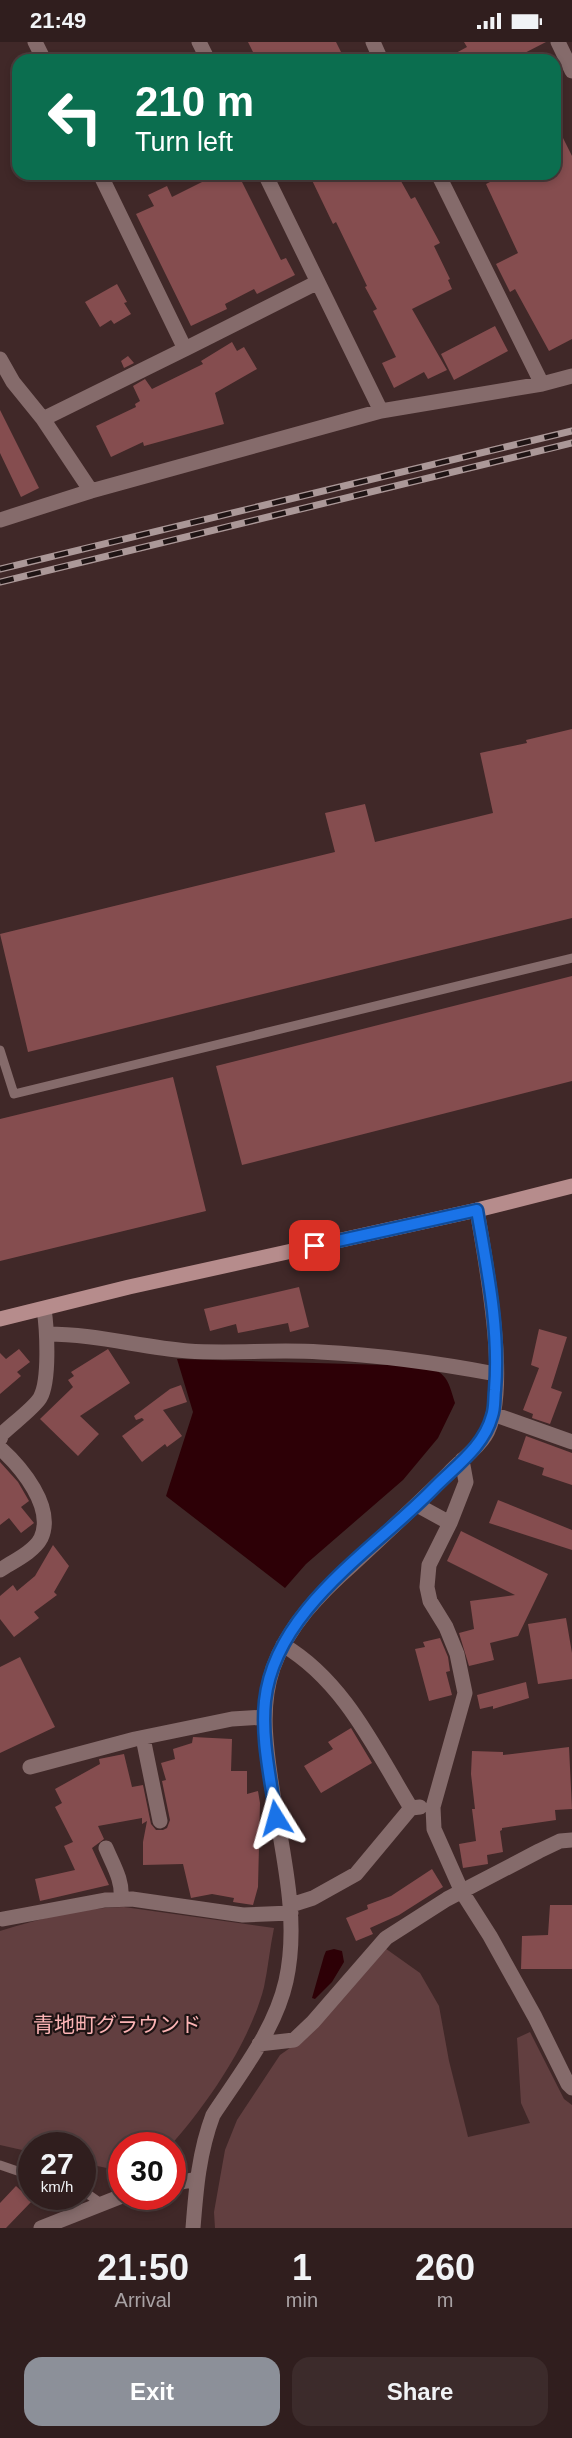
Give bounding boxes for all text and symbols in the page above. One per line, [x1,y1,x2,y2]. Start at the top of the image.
text: 21:49 [30,8,86,33]
icon: left [36,78,114,156]
text: 210 m [135,78,254,125]
text: Turn left [135,127,233,157]
pin [289,1220,340,1271]
icon: arrive [298,1229,331,1262]
position arrow [244,1786,308,1850]
park label: 青地町グラウンド [33,2013,201,2036]
speed limit sign: 30 [108,2132,186,2210]
text: 27 [40,2147,74,2180]
text: km/h [41,2178,73,2195]
text: 21:50 [97,2247,189,2288]
text: 1 [292,2247,312,2288]
text: 260 [415,2247,475,2288]
text: Arrival [115,2289,171,2311]
text: min [286,2289,318,2311]
text: m [437,2289,453,2311]
button: Exit [24,2357,280,2426]
button: Share [292,2357,548,2426]

